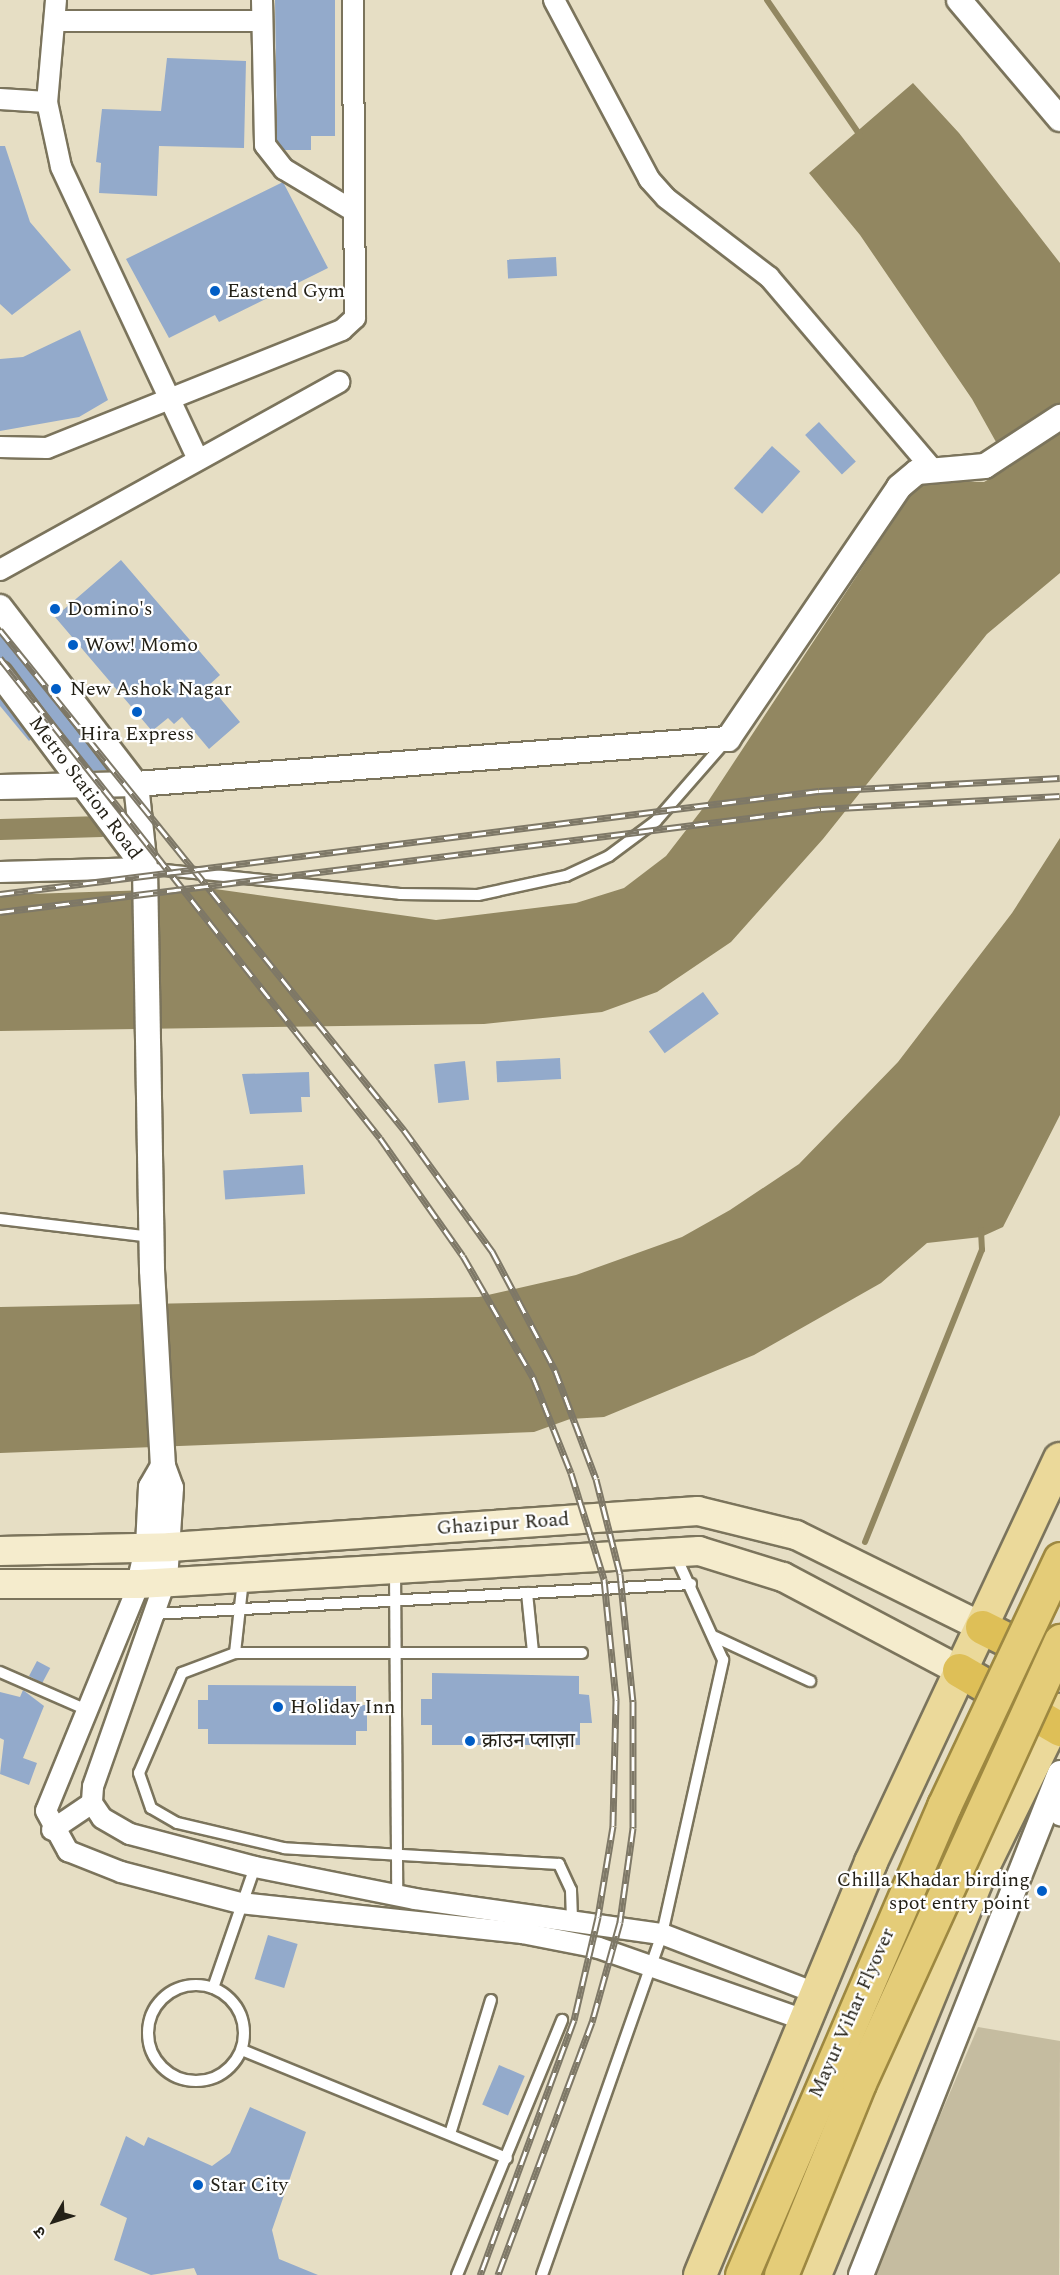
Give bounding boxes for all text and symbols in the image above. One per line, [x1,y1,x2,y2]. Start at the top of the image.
place label: Eastend Gym [227,279,345,303]
marker: Eastend Gym [208,284,222,298]
place label: Domino's [67,597,153,621]
marker: Domino's [48,602,62,616]
place label: Wow! Momo [85,633,198,657]
marker: Wow! Momo [66,638,80,652]
place label: New Ashok Nagar [70,677,232,701]
marker: New Ashok Nagar [47,680,65,698]
marker: Hira Express [130,705,144,719]
street label: Metro Station Road [23,712,147,864]
place label: Hira Express [80,722,194,746]
street label: Ghazipur Road [436,1507,570,1541]
place label: Holiday Inn [290,1695,396,1719]
marker: Holiday Inn [271,1700,285,1714]
place label: क्राउन प्लाज़ा [482,1729,575,1753]
marker: क्राउन प्लाज़ा [463,1734,477,1748]
place label: Chilla Khadar birding spot entry point [837,1868,1030,1915]
marker: Chilla Khadar birding spot entry point [1035,1884,1049,1898]
street label: Mayur Vihar Flyover [804,1924,900,2102]
place label: Star City [210,2173,288,2197]
marker: Star City [191,2178,205,2192]
north arrow [24,2191,84,2251]
text: उ [28,2221,52,2244]

